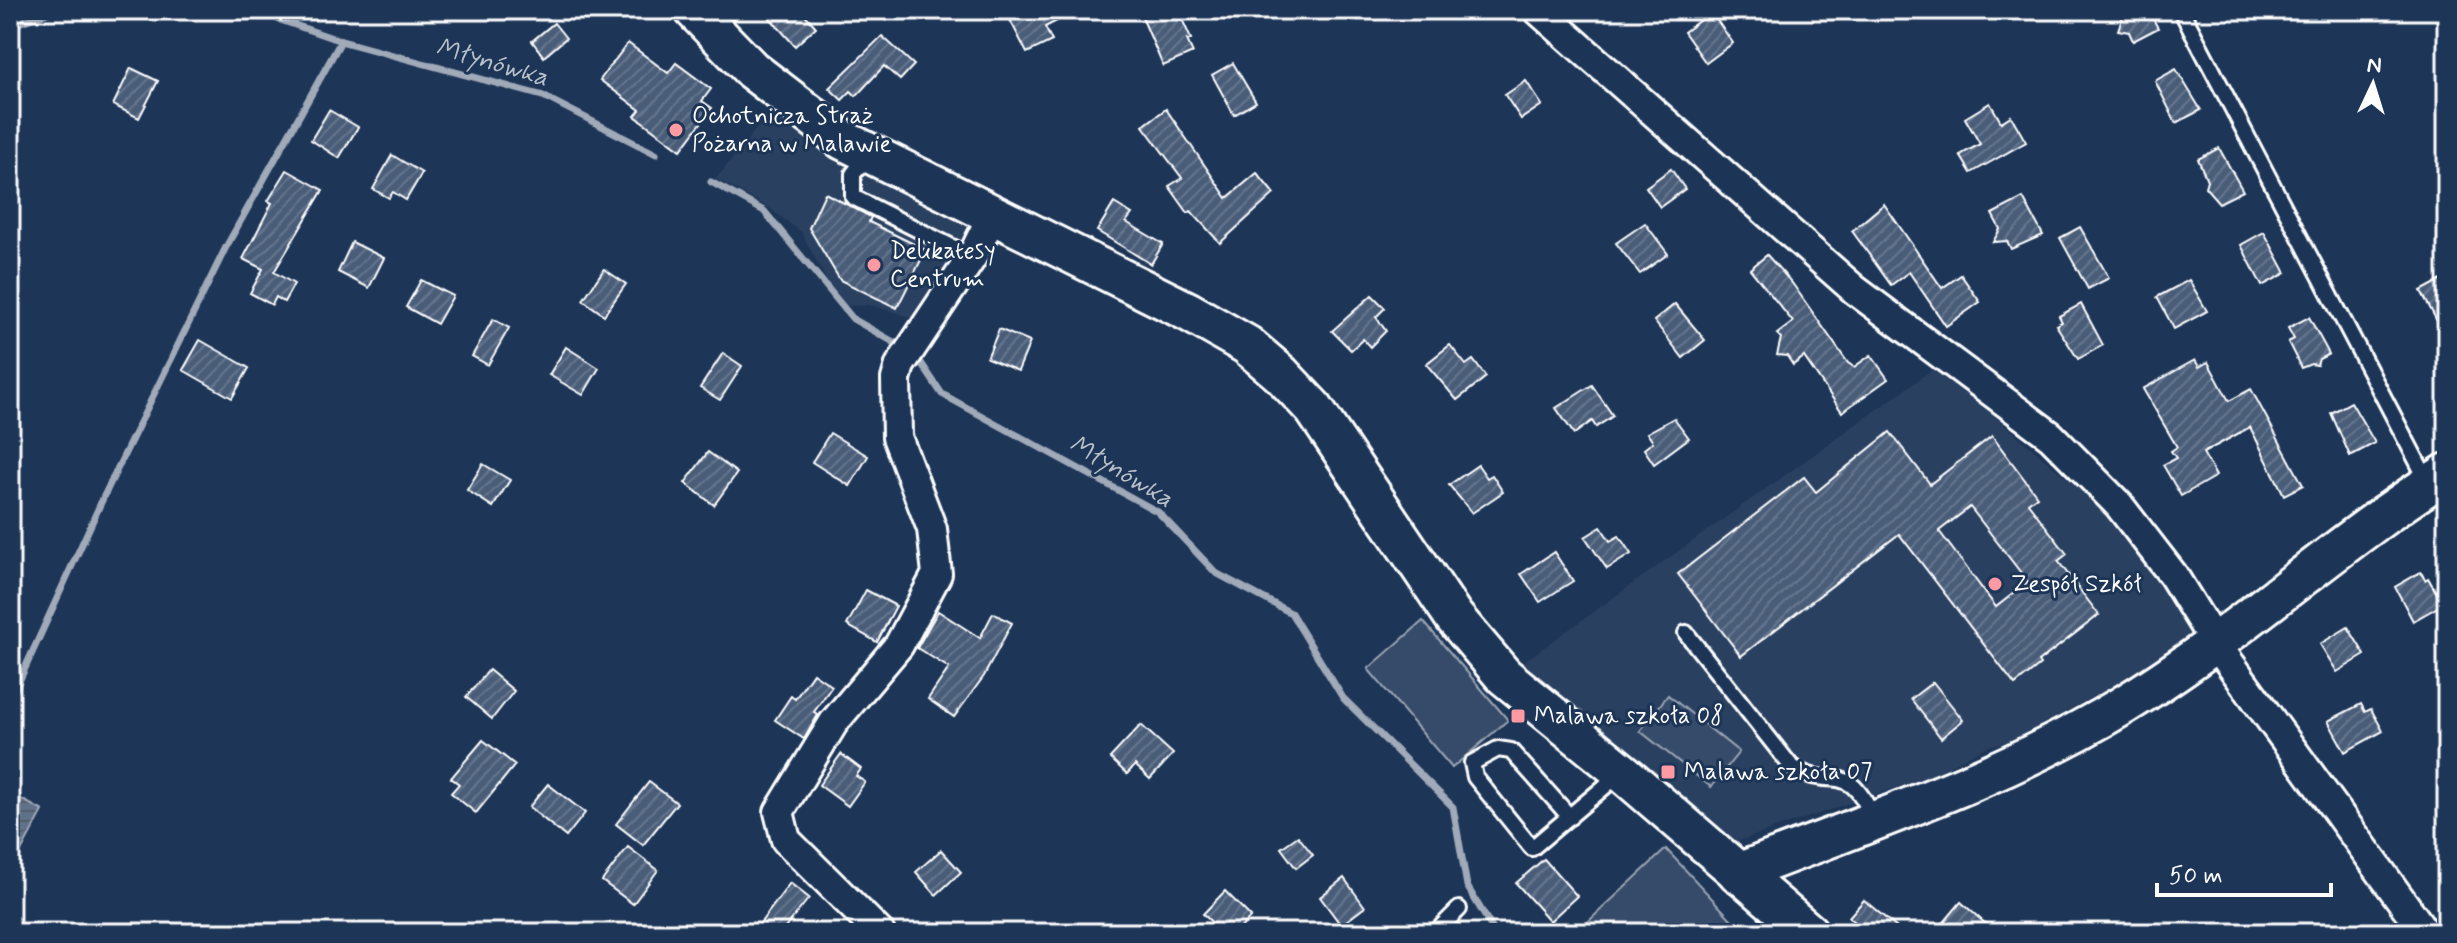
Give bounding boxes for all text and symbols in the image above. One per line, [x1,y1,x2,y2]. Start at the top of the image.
water label: Młynówka [432,31,552,95]
north arrow [2333,44,2413,124]
text: N [2366,52,2383,81]
place label: Ochotnicza Straż Pożarna w Malawie [692,101,891,160]
marker: Ochotnicza Straż Pożarna w Malawie [667,121,685,139]
place label: Delikatesy Centrum [890,236,996,295]
marker: Delikatesy Centrum [865,256,883,274]
water label: Młynówka [1063,428,1179,516]
place label: Zespół Szkół [2011,569,2142,600]
marker: Zespół Szkół [1986,575,2004,593]
place label: Malawa szkoła 08 [1534,701,1723,732]
marker: Malawa szkoła 08 [1509,707,1527,725]
place label: Malawa szkoła 07 [1684,757,1872,788]
marker: Malawa szkoła 07 [1659,763,1677,781]
scale bar [2157,847,2331,897]
text: 50 m [2169,861,2223,892]

